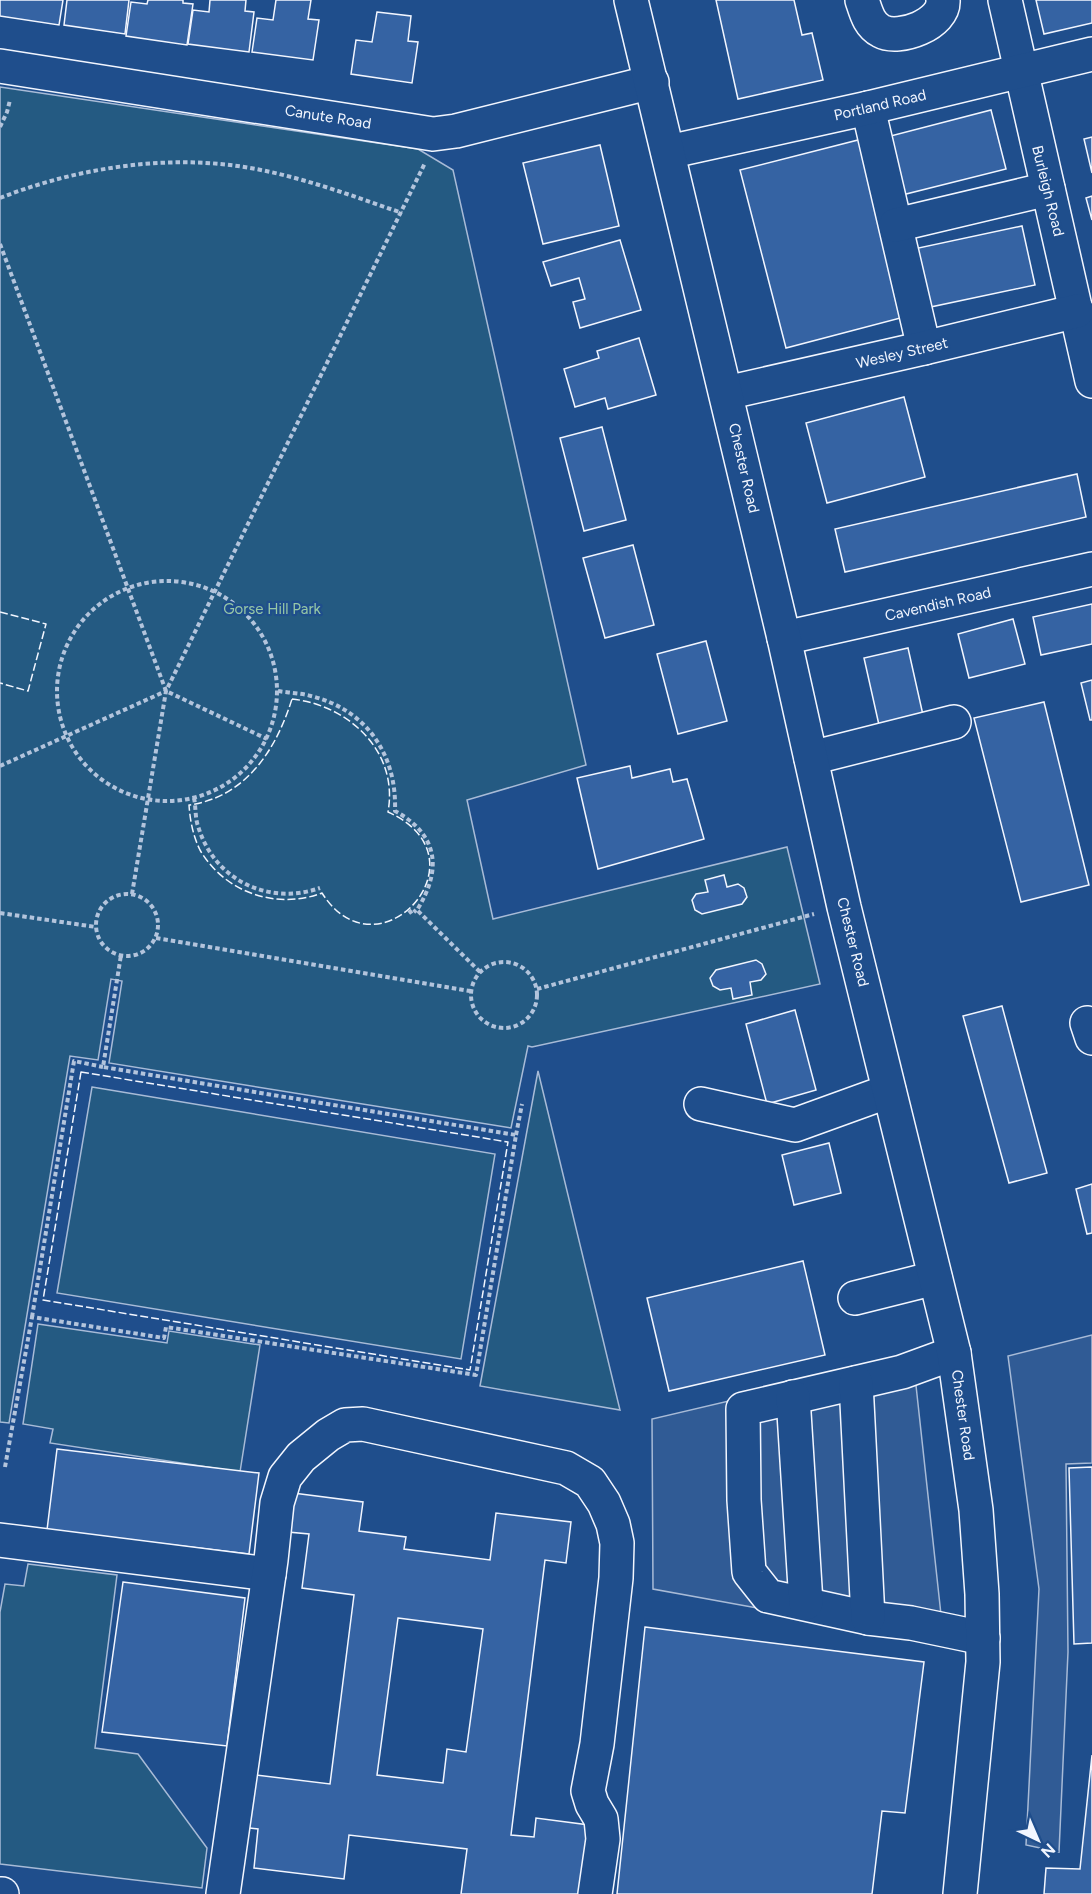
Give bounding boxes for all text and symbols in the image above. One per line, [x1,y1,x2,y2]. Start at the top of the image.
street label: Portland Road [832,86,928,124]
street label: Canute Road [283,101,373,133]
street label: Burleigh Road [1028,144,1068,238]
street label: Wesley Street [854,334,950,372]
street label: Chester Road [725,421,763,515]
street label: Cavendish Road [883,583,993,625]
park label: Gorse Hill Park [223,600,322,618]
street label: Chester Road [833,895,873,989]
street label: Chester Road [948,1368,978,1462]
north arrow [1008,1810,1068,1870]
text: N [1037,1839,1059,1862]

